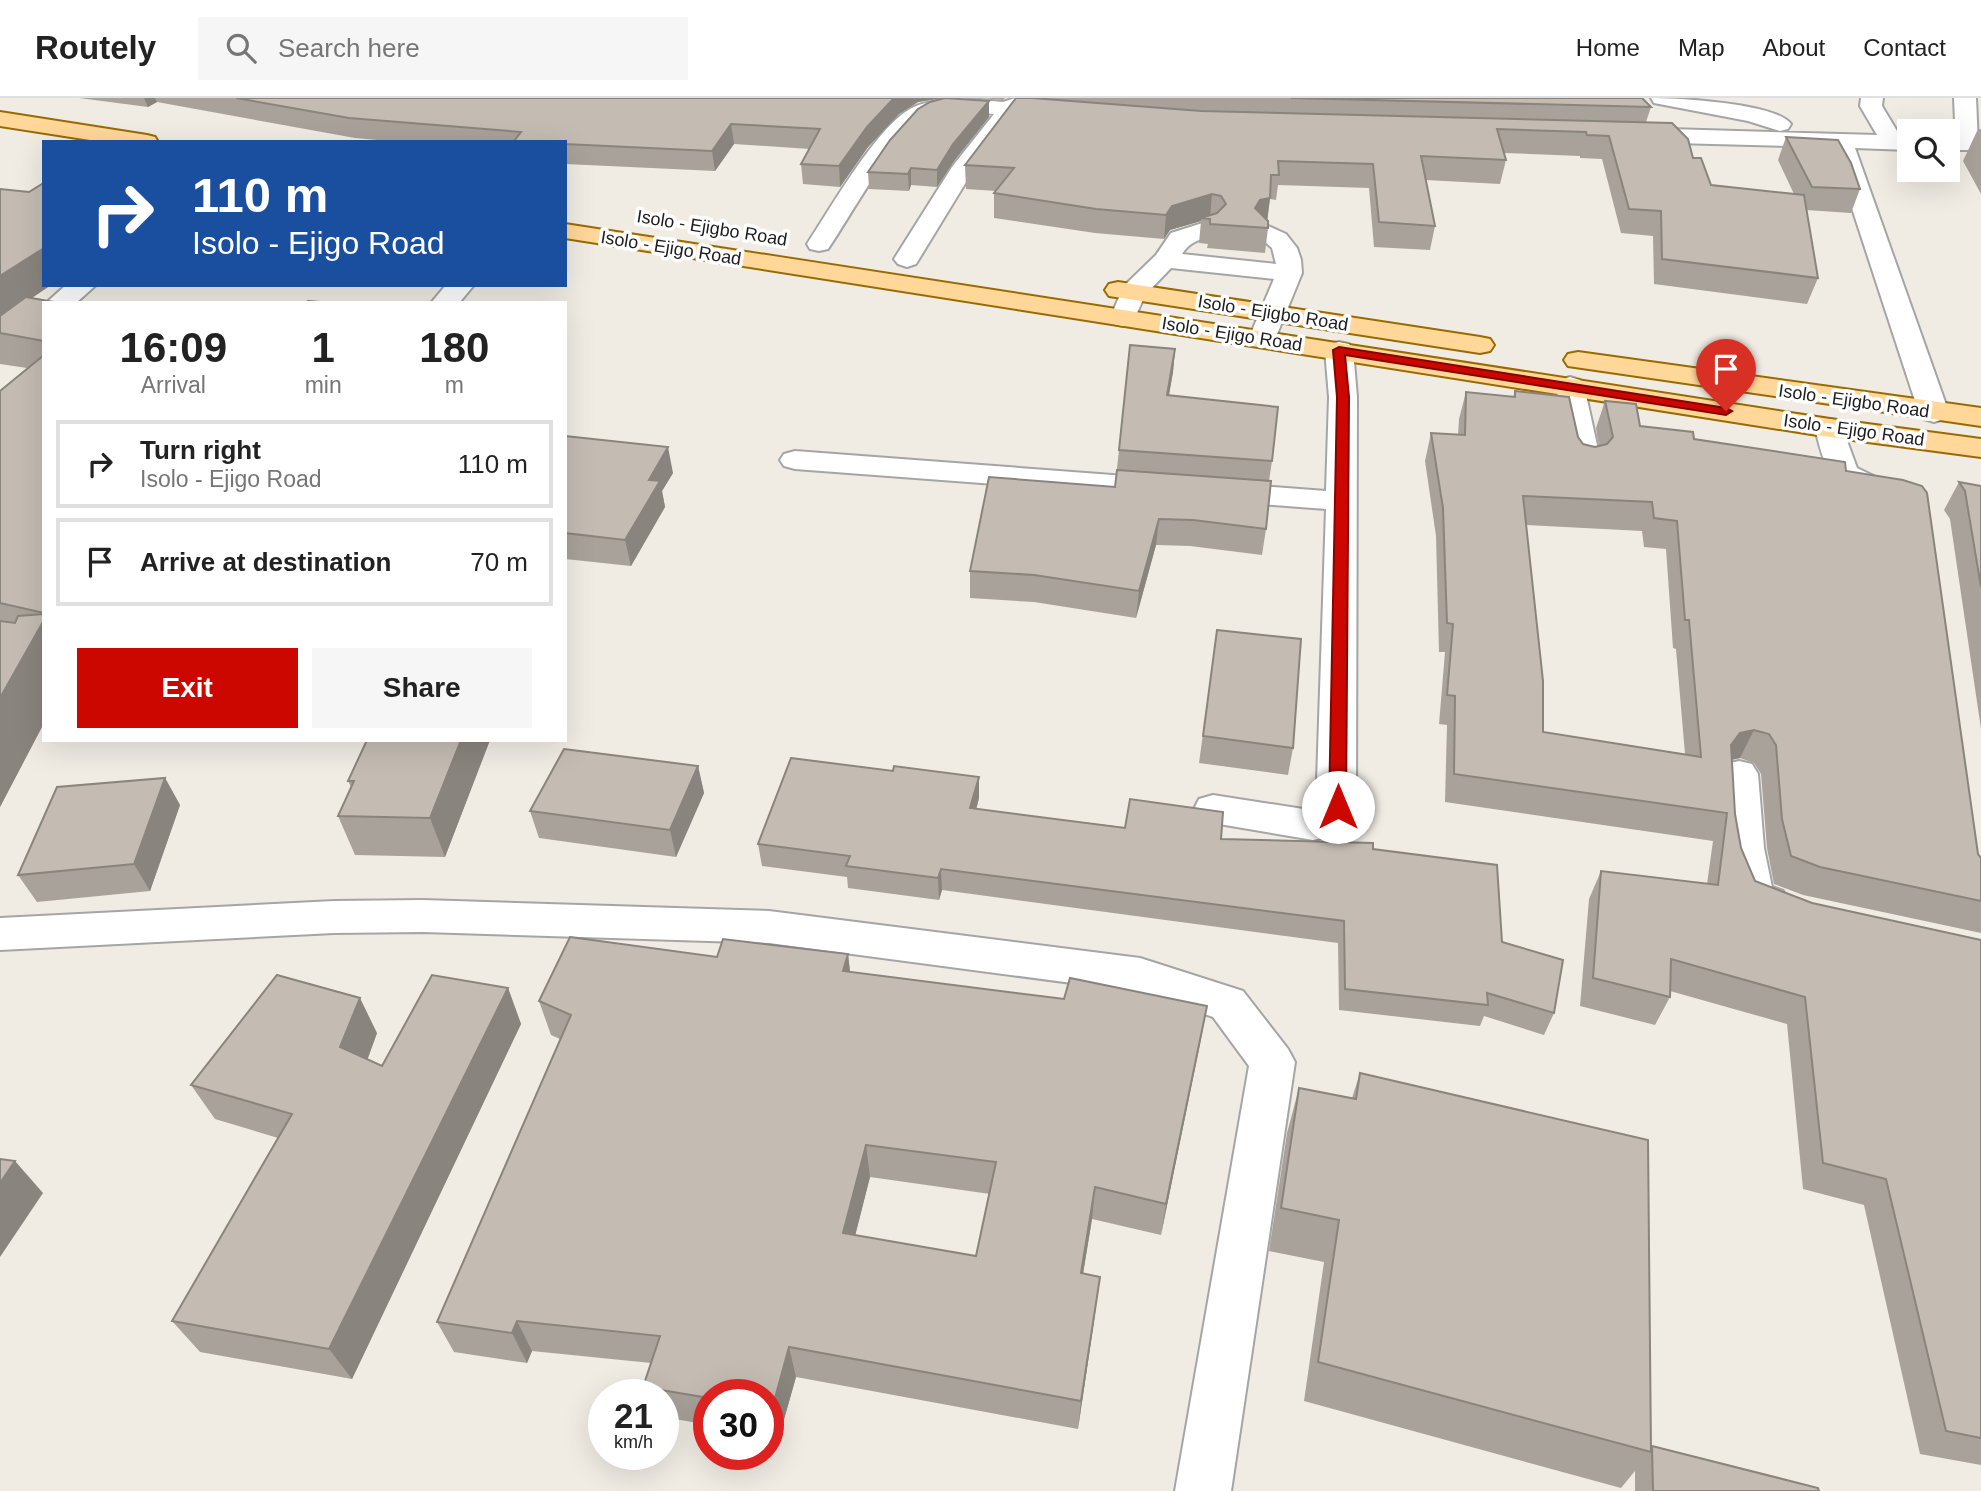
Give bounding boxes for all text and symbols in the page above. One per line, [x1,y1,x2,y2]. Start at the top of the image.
search box [198,17,688,80]
text: Routely [35,29,156,66]
icon: search [222,29,260,67]
text: Search here [278,33,420,63]
text: Home [1576,34,1640,61]
text: Map [1678,34,1725,61]
text: About [1763,34,1825,61]
text: Contact [1863,34,1946,61]
map controls [1897,119,1960,182]
button: search [1897,119,1960,182]
icon: right [77,168,168,259]
text: 110 m [192,168,328,222]
street label: Isolo - Ejigbo Road [635,206,789,250]
text: Isolo - Ejigo Road [192,225,445,261]
street label: Isolo - Ejigo Road [599,227,743,269]
street label: Isolo - Ejigbo Road [1196,291,1350,335]
street label: Isolo - Ejigo Road [1160,313,1304,355]
text: 16:09 [120,324,227,371]
text: 1 [311,324,335,371]
text: 180 [419,324,489,371]
pin [1696,339,1756,411]
icon: arrive [1707,350,1745,388]
text: Arrival [141,372,206,398]
text: min [305,372,342,398]
text: m [445,372,464,398]
street label: Isolo - Ejigbo Road [1777,381,1931,421]
street label: Isolo - Ejigo Road [1782,410,1926,450]
text: Turn right [140,435,261,465]
icon: right [81,445,119,483]
text: 110 m [458,449,528,479]
text: Isolo - Ejigo Road [140,466,322,492]
icon: arrive [81,543,119,581]
text: Arrive at destination [140,547,391,577]
text: 70 m [470,547,528,577]
button: Exit [77,648,298,728]
button: Share [312,648,532,728]
position arrow [1301,770,1375,844]
speed limit sign: 30 [693,1379,784,1470]
text: 21 [614,1396,653,1435]
text: km/h [614,1432,653,1452]

